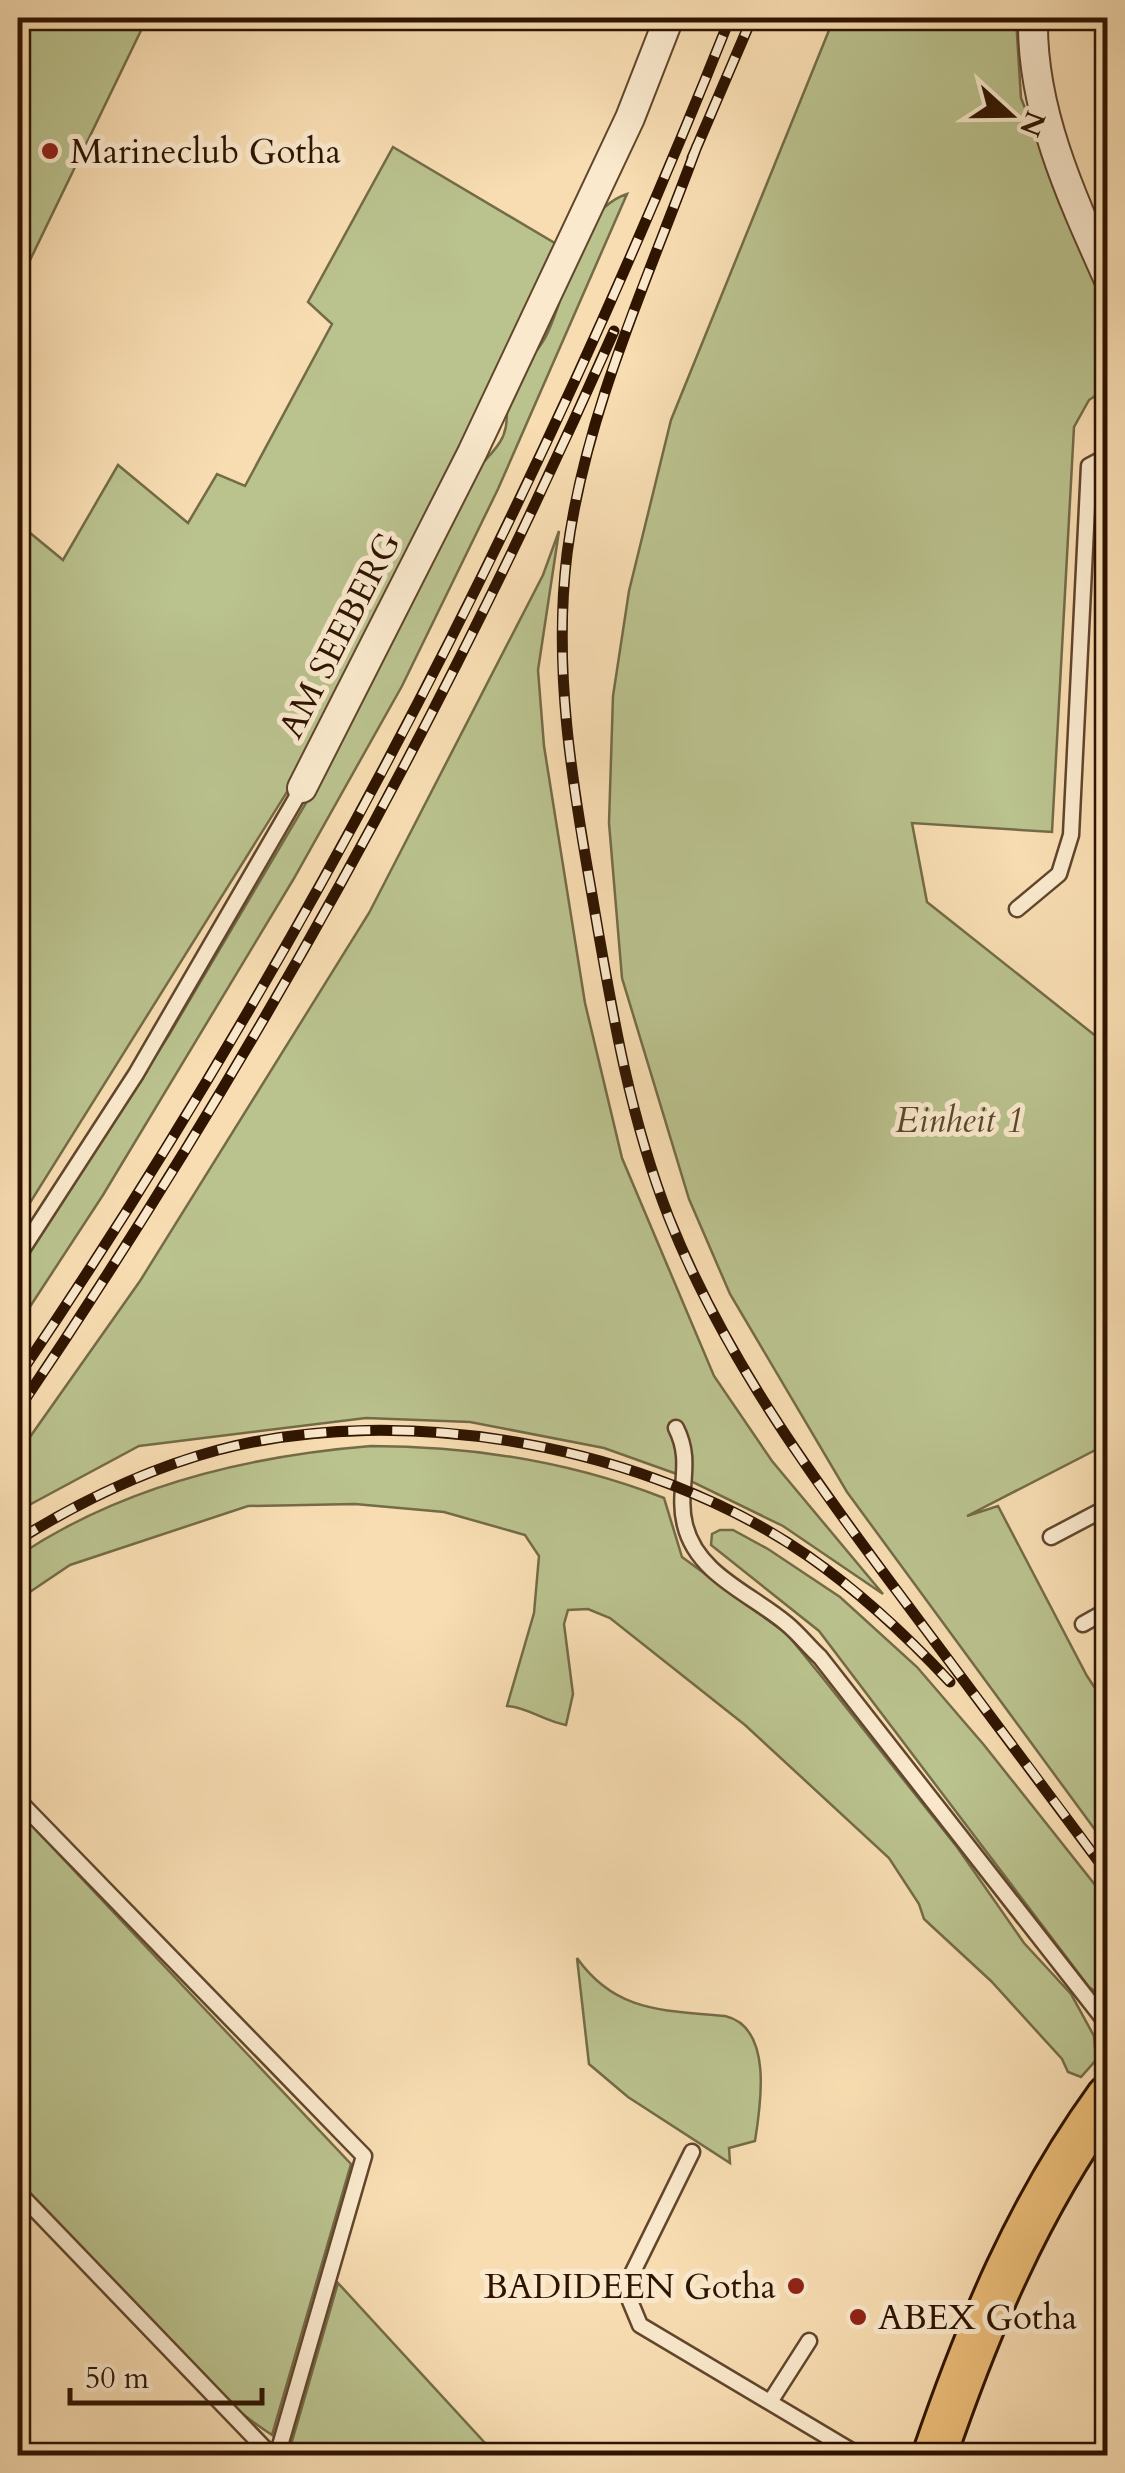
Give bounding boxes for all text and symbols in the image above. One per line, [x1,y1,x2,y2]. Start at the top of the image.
north arrow [960,65,1060,165]
text: N [1010,105,1054,142]
place label: Marineclub Gotha [70,128,341,176]
marker: Marineclub Gotha [39,140,61,162]
street label: AM SEEBERG [267,524,412,747]
park label: Einheit 1 [895,1097,1023,1145]
place label: BADIDEEN Gotha [484,2263,776,2311]
marker: BADIDEEN Gotha [785,2275,807,2297]
place label: ABEX Gotha [878,2294,1077,2342]
marker: ABEX Gotha [847,2306,869,2328]
scale bar [70,2343,262,2405]
text: 50 m [85,2358,150,2399]

